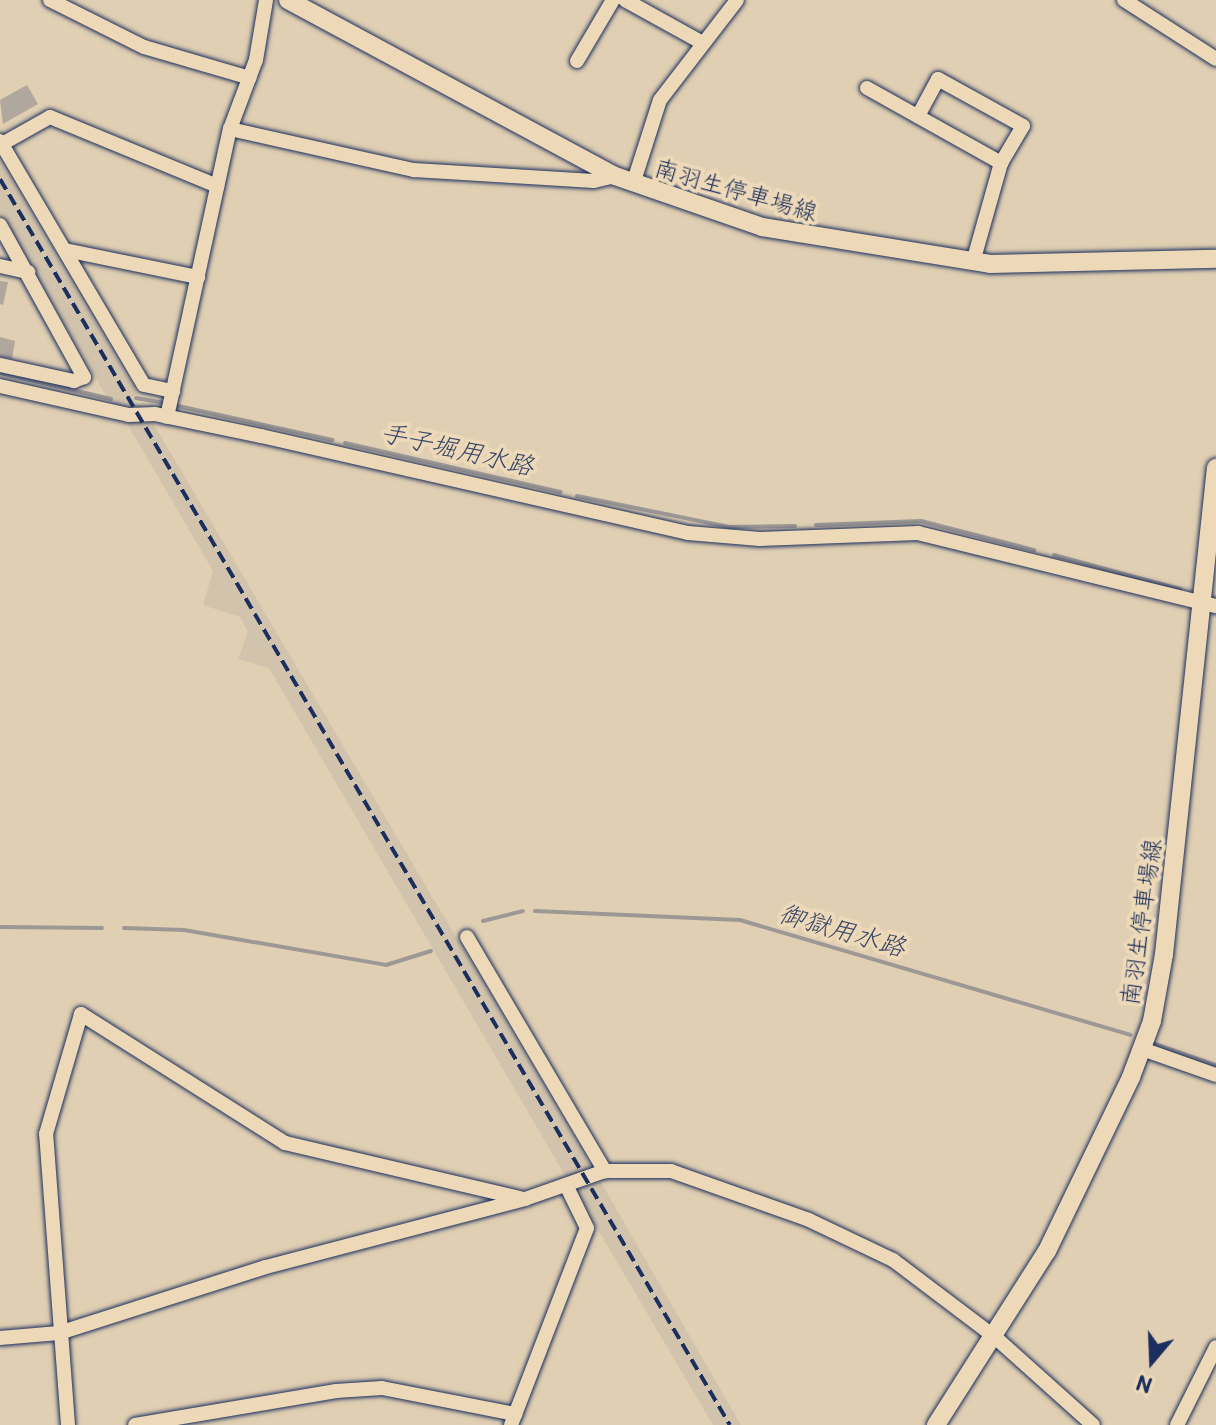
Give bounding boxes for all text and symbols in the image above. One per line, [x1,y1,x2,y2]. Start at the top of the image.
street label: 南羽生停車場線 [651,153,821,227]
water label: 手子堀用水路 [377,417,537,483]
street label: 南羽生停車場線 [1115,837,1167,1007]
water label: 御獄用水路 [775,898,909,964]
north arrow [1112,1321,1192,1401]
text: N [1133,1369,1155,1399]

